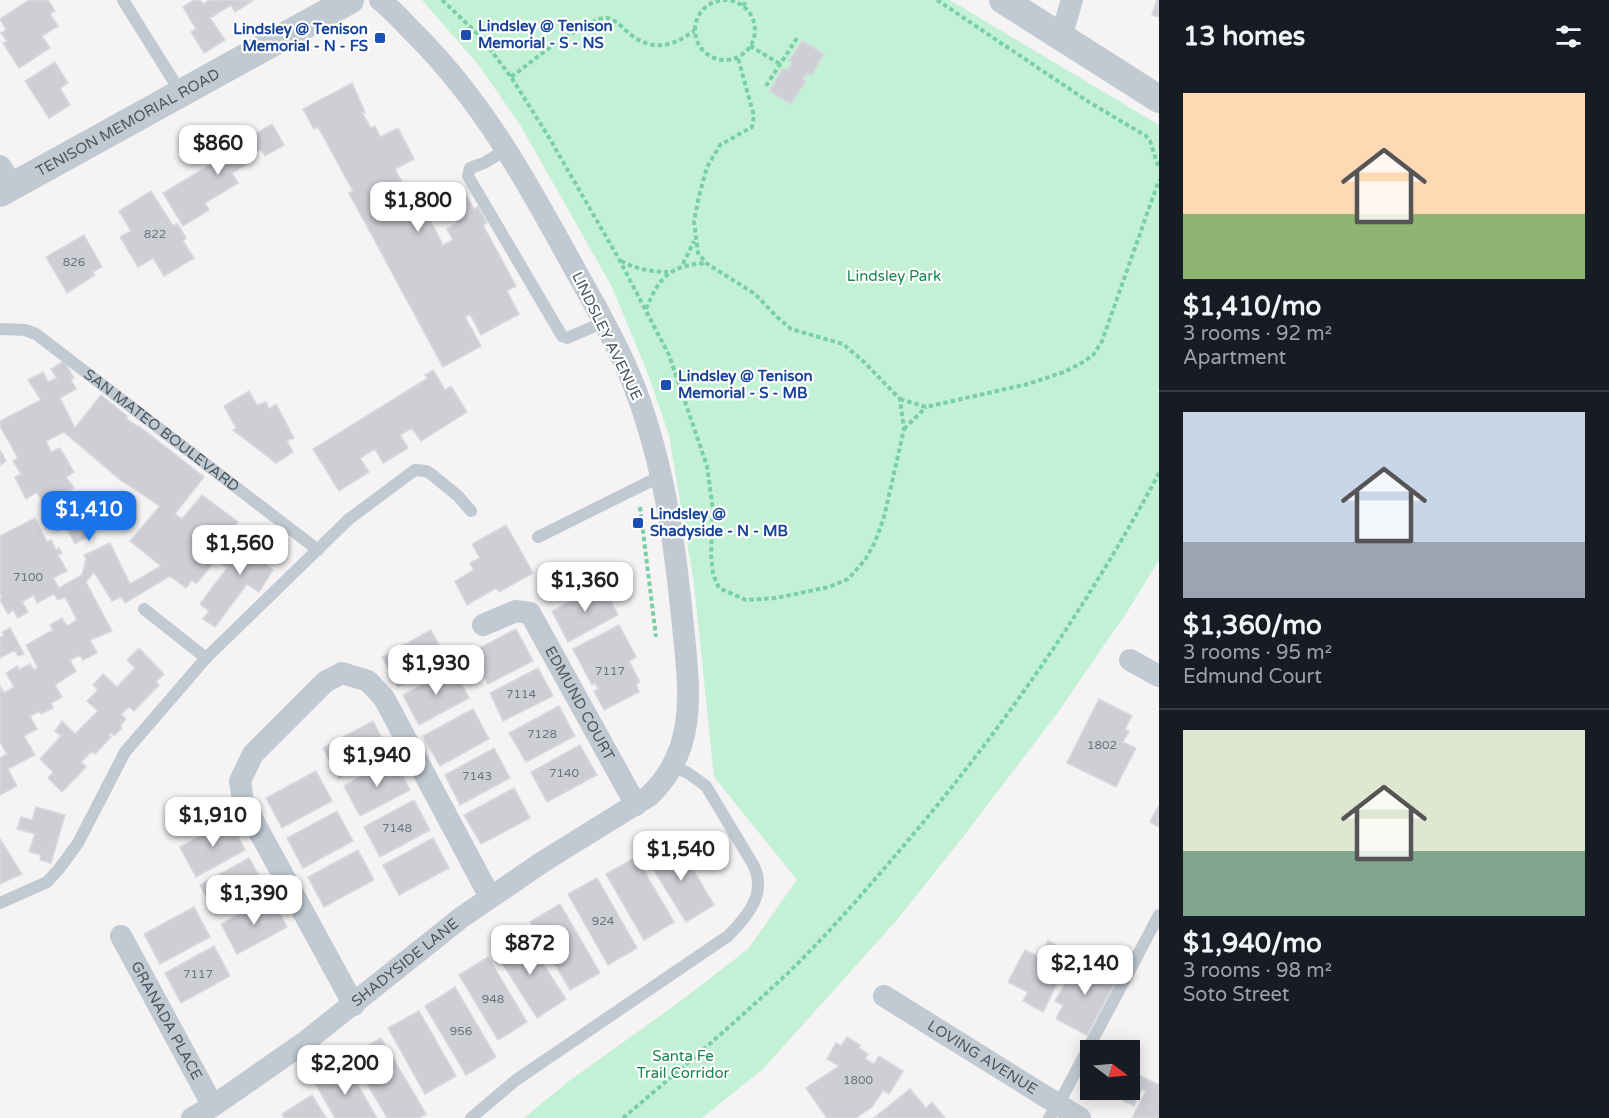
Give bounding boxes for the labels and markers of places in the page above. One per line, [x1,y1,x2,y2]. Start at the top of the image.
place label: Lindsley @ Tenison Memorial - S - NS [478,17,613,52]
place label: Lindsley @ Tenison Memorial - N - FS [233,20,368,55]
marker: Lindsley @ Tenison Memorial - S - NS [459,28,473,42]
marker: Lindsley @ Tenison Memorial - N - FS [373,31,387,45]
pin: $860 [182,125,254,176]
pin: $1,800 [369,182,467,233]
place label: Lindsley @ Tenison Memorial - S - MB [678,367,813,402]
marker: Lindsley @ Tenison Memorial - S - MB [659,378,673,392]
pin: $1,410 [40,491,138,542]
place label: Lindsley @ Shadyside - N - MB [650,505,788,541]
marker: Lindsley @ Shadyside - N - MB [631,516,645,530]
pin: $1,560 [191,525,289,576]
pin: $1,360 [536,562,634,613]
pin: $1,930 [387,645,485,696]
pin: $1,940 [328,737,426,788]
pin: $1,910 [164,797,262,848]
pin: $1,540 [632,831,730,882]
pin: $1,390 [205,875,303,926]
pin: $872 [494,925,566,976]
pin: $2,140 [1036,945,1134,996]
pin: $2,200 [296,1045,394,1096]

